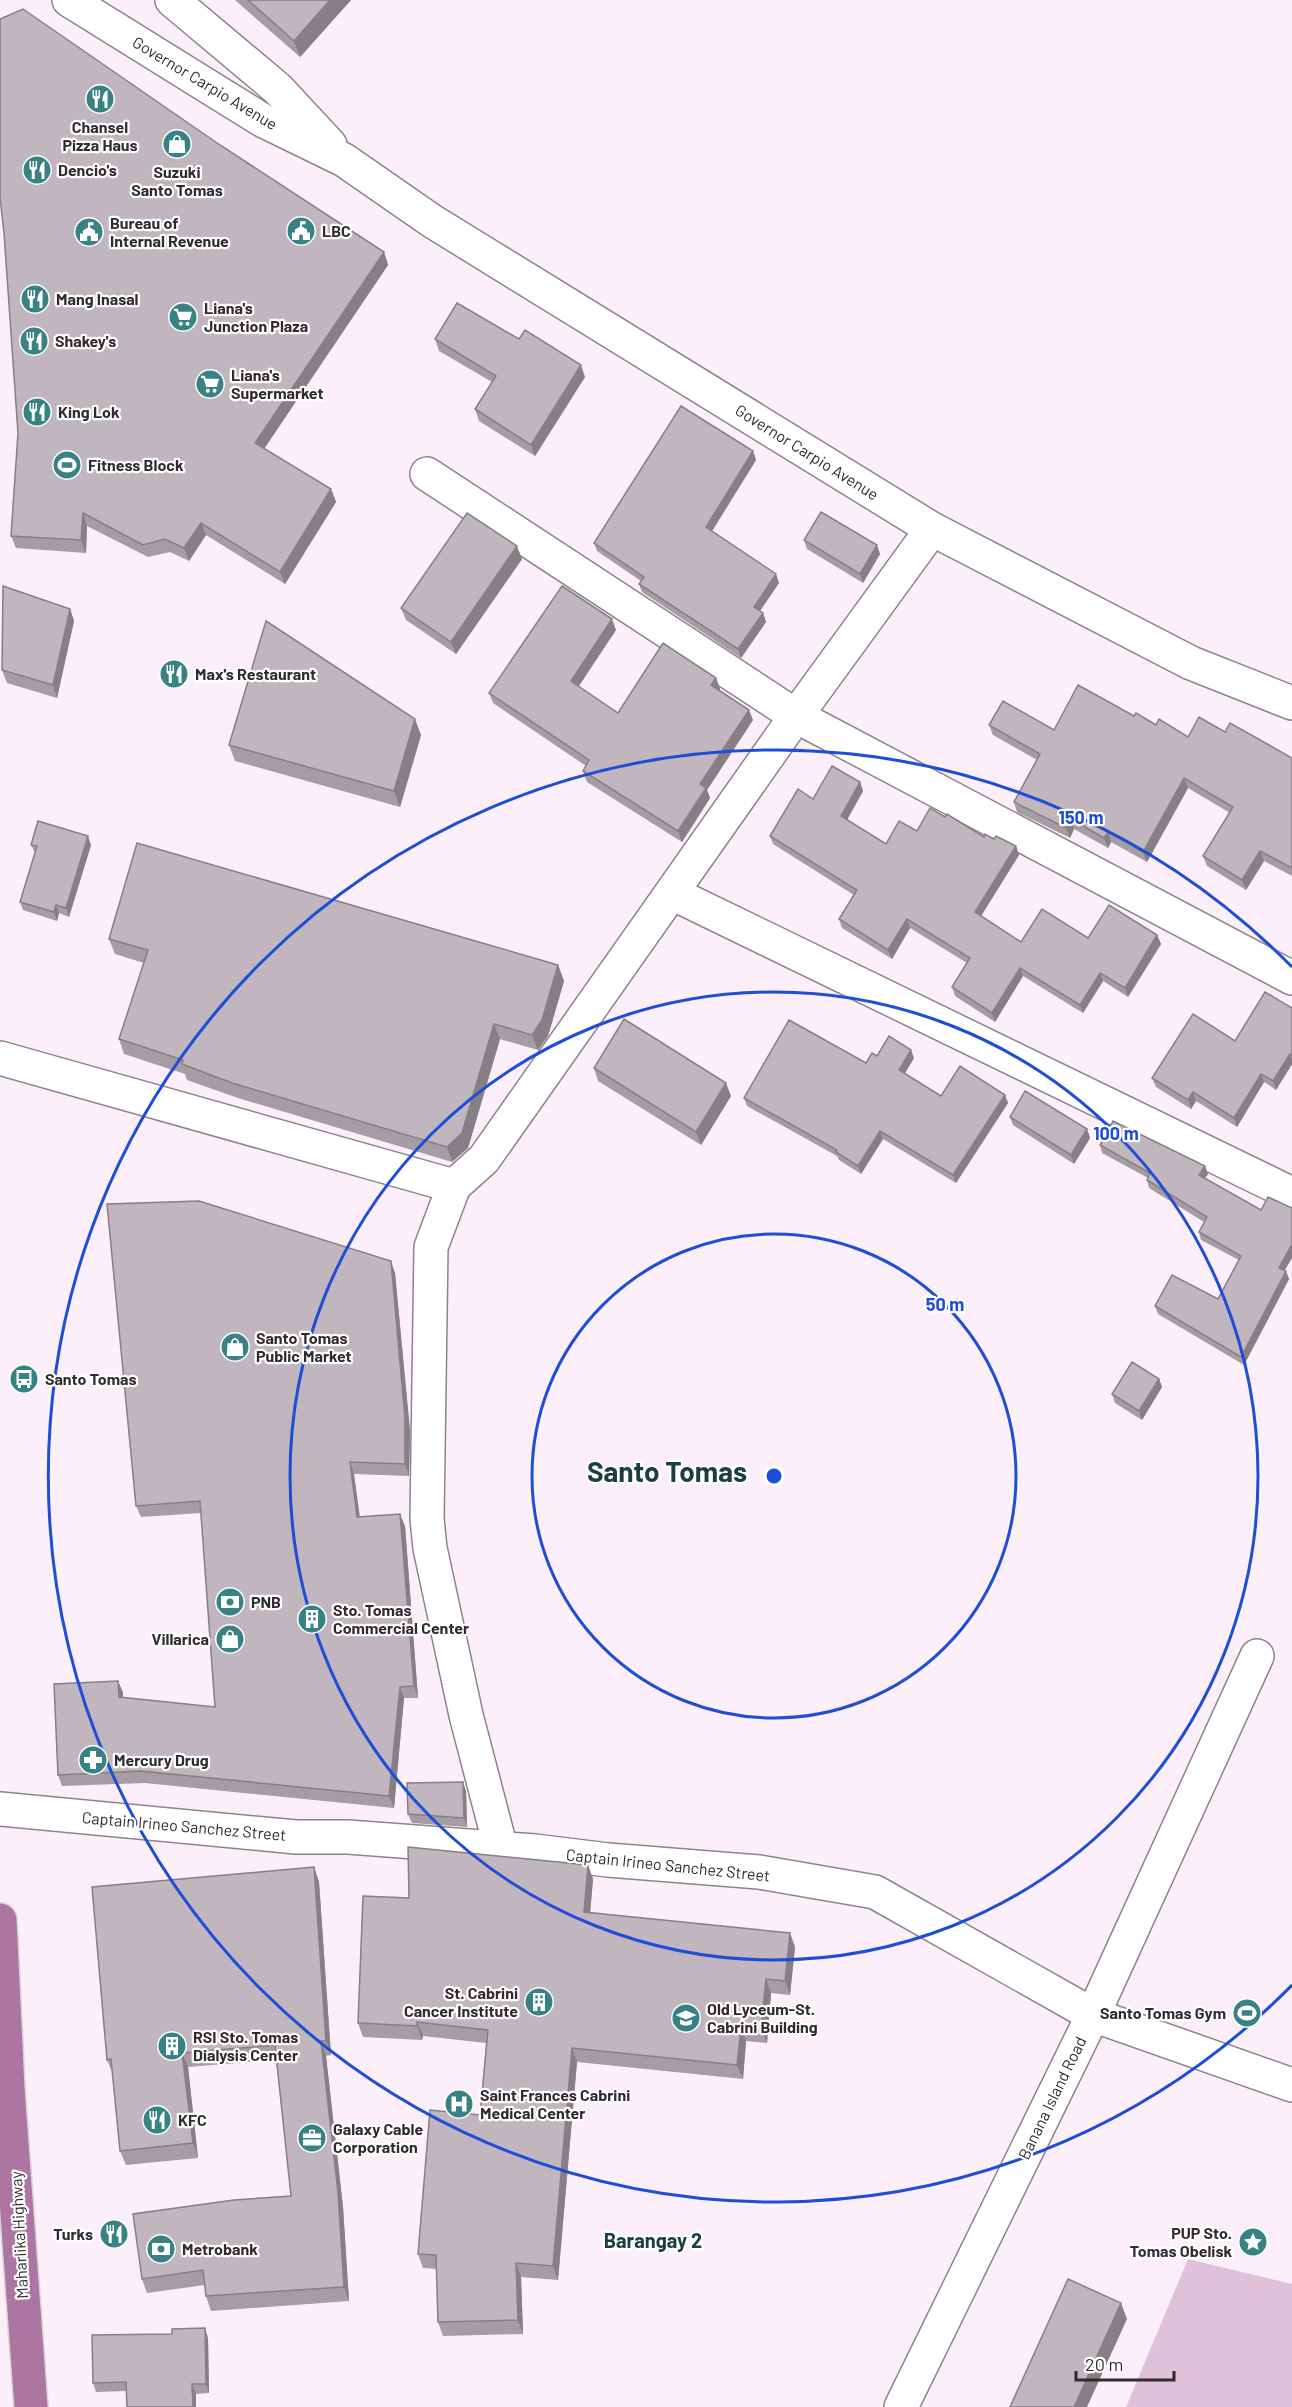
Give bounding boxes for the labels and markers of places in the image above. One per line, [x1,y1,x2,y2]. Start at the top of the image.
restaurant icon: Chansel Pizza Haus [84,83,116,115]
place label: Chansel Pizza Haus [62,117,138,154]
shop icon: Suzuki Santo Tomas [161,128,193,160]
restaurant icon: Dencio's [21,154,53,186]
place label: Dencio's [58,160,117,179]
place label: Suzuki Santo Tomas [131,162,223,199]
place label: Bureau of Internal Revenue [110,213,229,250]
public building icon: LBC [285,215,317,247]
public building icon: Bureau of Internal Revenue [73,216,105,248]
place label: LBC [322,221,351,240]
restaurant icon: Mang Inasal [19,283,51,315]
place label: Mang Inasal [56,289,139,308]
place label: Liana's Junction Plaza [204,298,308,335]
supermarket icon: Liana's Junction Plaza [167,301,199,333]
restaurant icon: Shakey's [18,325,50,357]
place label: Shakey's [55,331,116,350]
place label: Liana's Supermarket [231,365,324,402]
supermarket icon: Liana's Supermarket [194,368,226,400]
restaurant icon: King Lok [21,396,53,428]
place label: King Lok [58,402,120,421]
sports icon: Fitness Block [51,449,83,481]
place label: Fitness Block [88,455,184,474]
restaurant icon: Max's Restaurant [158,658,190,690]
place label: Max's Restaurant [195,664,316,683]
place label: Santo Tomas Public Market [256,1328,352,1365]
shop icon: Santo Tomas Public Market [219,1331,251,1363]
bus stop icon: Santo Tomas [8,1363,40,1395]
place label: Santo Tomas [45,1369,136,1388]
centre of rings [764,1466,784,1486]
bank icon: PNB [214,1586,246,1618]
place label: PNB [251,1592,281,1611]
place label: Sto. Tomas Commercial Center [333,1600,469,1637]
building icon: Sto. Tomas Commercial Center [296,1603,328,1635]
shop icon: Villarica [214,1623,246,1655]
place label: Villarica [151,1629,209,1648]
pharmacy icon: Mercury Drug [77,1744,109,1776]
place label: Mercury Drug [114,1750,209,1769]
place label: St. Cabrini Cancer Institute [404,1983,518,2020]
building icon: St. Cabrini Cancer Institute [523,1986,555,2018]
sports icon: Santo Tomas Gym [1231,1997,1263,2029]
place label: Old Lyceum-St. Cabrini Building [707,1999,818,2036]
school or university icon: Old Lyceum-St. Cabrini Building [670,2002,702,2034]
place label: Santo Tomas Gym [1100,2003,1226,2022]
place label: RSI Sto. Tomas Dialysis Center [193,2027,298,2064]
building icon: RSI Sto. Tomas Dialysis Center [156,2030,188,2062]
place label: Saint Frances Cabrini Medical Center [480,2085,630,2122]
hospital icon: Saint Frances Cabrini Medical Center [443,2088,475,2120]
restaurant icon: KFC [141,2104,173,2136]
place label: KFC [178,2110,207,2129]
place label: Galaxy Cable Corporation [333,2119,424,2156]
office icon: Galaxy Cable Corporation [296,2122,328,2154]
restaurant icon: Turks [98,2218,130,2250]
place label: PUP Sto. Tomas Obelisk [1130,2223,1232,2260]
place label: Turks [53,2224,93,2243]
place icon: PUP Sto. Tomas Obelisk [1237,2226,1269,2258]
bank icon: Metrobank [145,2233,177,2265]
place label: Metrobank [182,2239,258,2258]

